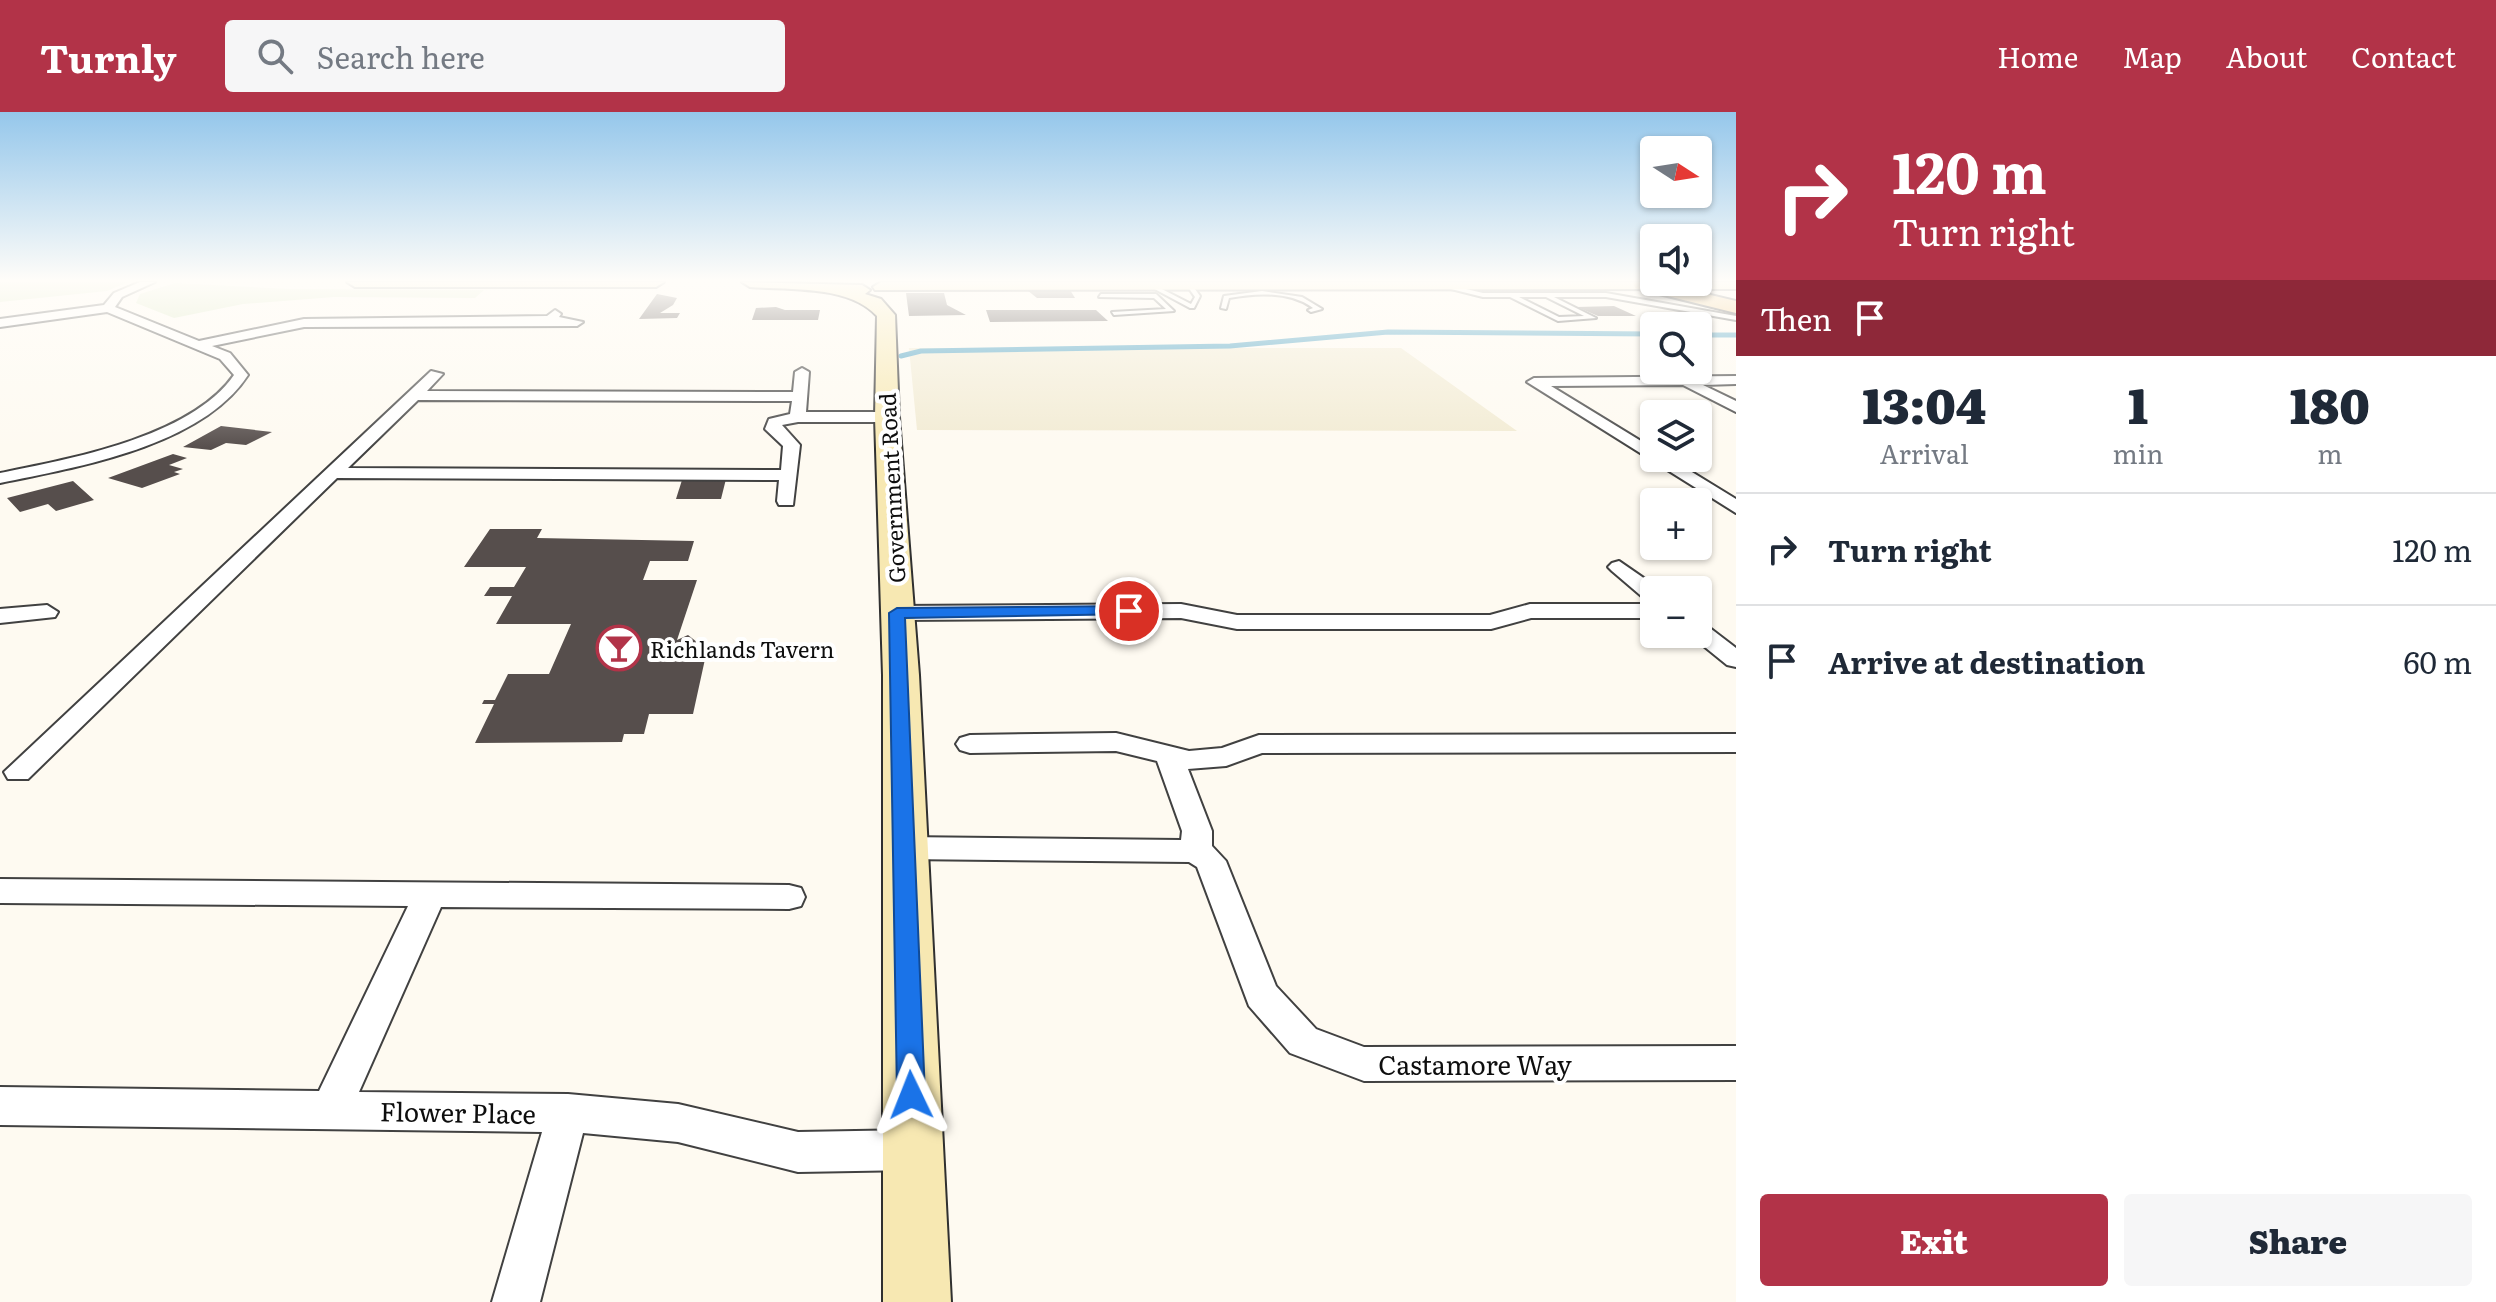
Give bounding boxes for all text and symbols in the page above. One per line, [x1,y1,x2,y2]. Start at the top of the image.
search box [225,20,785,92]
text: Turnly [40,28,177,85]
icon: search [253,34,297,78]
text: Search here [317,34,485,78]
text: Home [1997,35,2078,77]
text: Map [2122,35,2182,77]
text: About [2226,35,2307,77]
text: Contact [2351,35,2456,77]
text: 120 m [1892,128,2047,211]
north arrow [1640,136,1712,208]
map controls [1640,136,1712,648]
icon: right [1760,144,1864,248]
text: Turn right [1892,204,2075,257]
button: sound [1640,224,1712,296]
text: Then [1760,296,1832,340]
icon: arrive [1848,296,1892,340]
button: search [1640,312,1712,384]
text: 13:04 [1862,368,1986,439]
text: 1 [2128,368,2148,439]
text: 180 [2290,368,2370,439]
street label: Government Road [870,392,912,584]
button: layers [1640,400,1712,472]
text: Arrival [1880,433,1969,472]
text: min [2112,433,2164,472]
text: m [2317,433,2342,472]
button: + [1640,488,1712,560]
icon: right [1760,527,1804,571]
text: Turn right [1828,527,1992,571]
text: 120 m [2392,527,2472,571]
button: − [1640,576,1712,648]
pin [1095,577,1163,645]
icon: arrive [1107,589,1151,633]
bar icon: Richlands Tavern [595,624,643,672]
place label: Richlands Tavern [650,632,834,665]
icon: arrive [1760,639,1804,683]
text: Arrive at destination [1828,639,2145,683]
text: 60 m [2403,639,2472,683]
street label: Castamore Way [1378,1044,1572,1083]
position arrow [869,1053,953,1137]
street label: Flower Place [380,1090,536,1132]
button: Exit [1760,1194,2108,1286]
button: Share [2124,1194,2472,1286]

